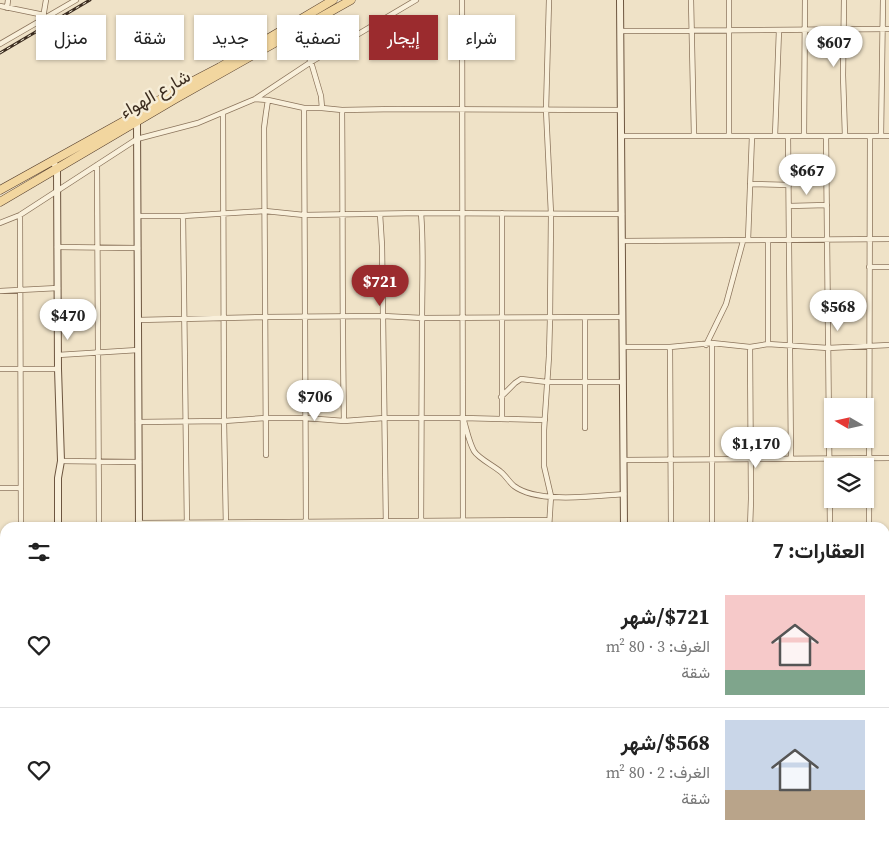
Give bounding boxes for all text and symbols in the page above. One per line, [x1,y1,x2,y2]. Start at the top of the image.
chip: منزل [36,15,106,60]
chip: شقة [116,15,184,60]
chip: جديد [194,15,267,60]
chip: تصفية [277,15,359,60]
chip: إيجار [369,15,438,60]
chip: شراء [448,15,515,60]
pin: $607 [804,26,864,68]
text: $607 [817,31,851,53]
street label: شارع الهواء [115,63,195,124]
pin: $667 [777,154,837,196]
text: $667 [790,159,824,181]
pin: $721 [350,264,410,307]
text: $721 [363,270,397,292]
pin: $568 [808,290,868,332]
text: $568 [821,295,855,317]
pin: $470 [38,298,98,341]
text: $470 [51,304,85,326]
pin: $706 [285,380,345,422]
text: $706 [298,385,332,407]
north arrow [824,398,874,448]
map controls [824,398,874,508]
pin: $1,170 [715,426,797,469]
text: $1,170 [732,432,780,454]
button: layers [824,458,874,508]
text: العقارات: 7 [772,536,865,565]
icon: filters [25,538,53,566]
text: $721/شهر [621,602,710,631]
icon: home [765,615,825,675]
icon: heart [25,631,53,659]
text: الغرف: 3 · 80 m² [606,635,710,657]
text: شقة [681,661,710,683]
text: $568/شهر [621,728,710,757]
icon: home [765,740,825,800]
icon: heart [25,756,53,784]
text: الغرف: 2 · 80 m² [606,761,710,783]
text: شقة [681,787,710,809]

